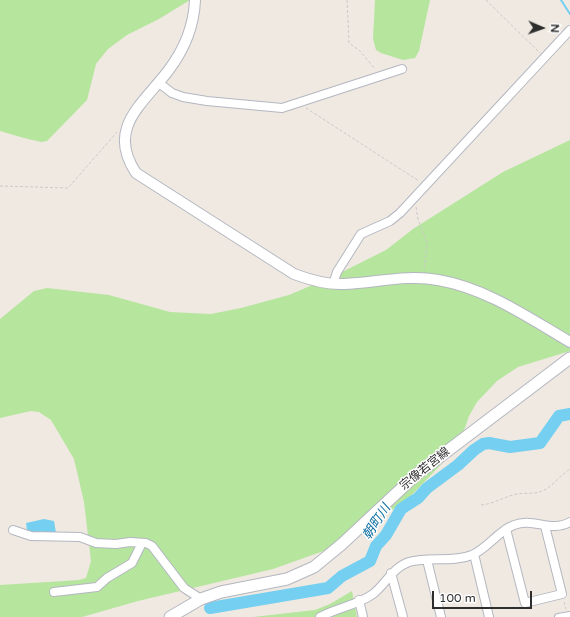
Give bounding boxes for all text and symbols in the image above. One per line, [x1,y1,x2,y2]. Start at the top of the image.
north arrow [522,8,562,48]
text: N [548,24,561,33]
street label: 宗像若宮線 [397,445,453,493]
water label: 朝町川 [360,501,394,543]
scale bar [434,583,534,609]
text: 100 m [439,591,476,605]

